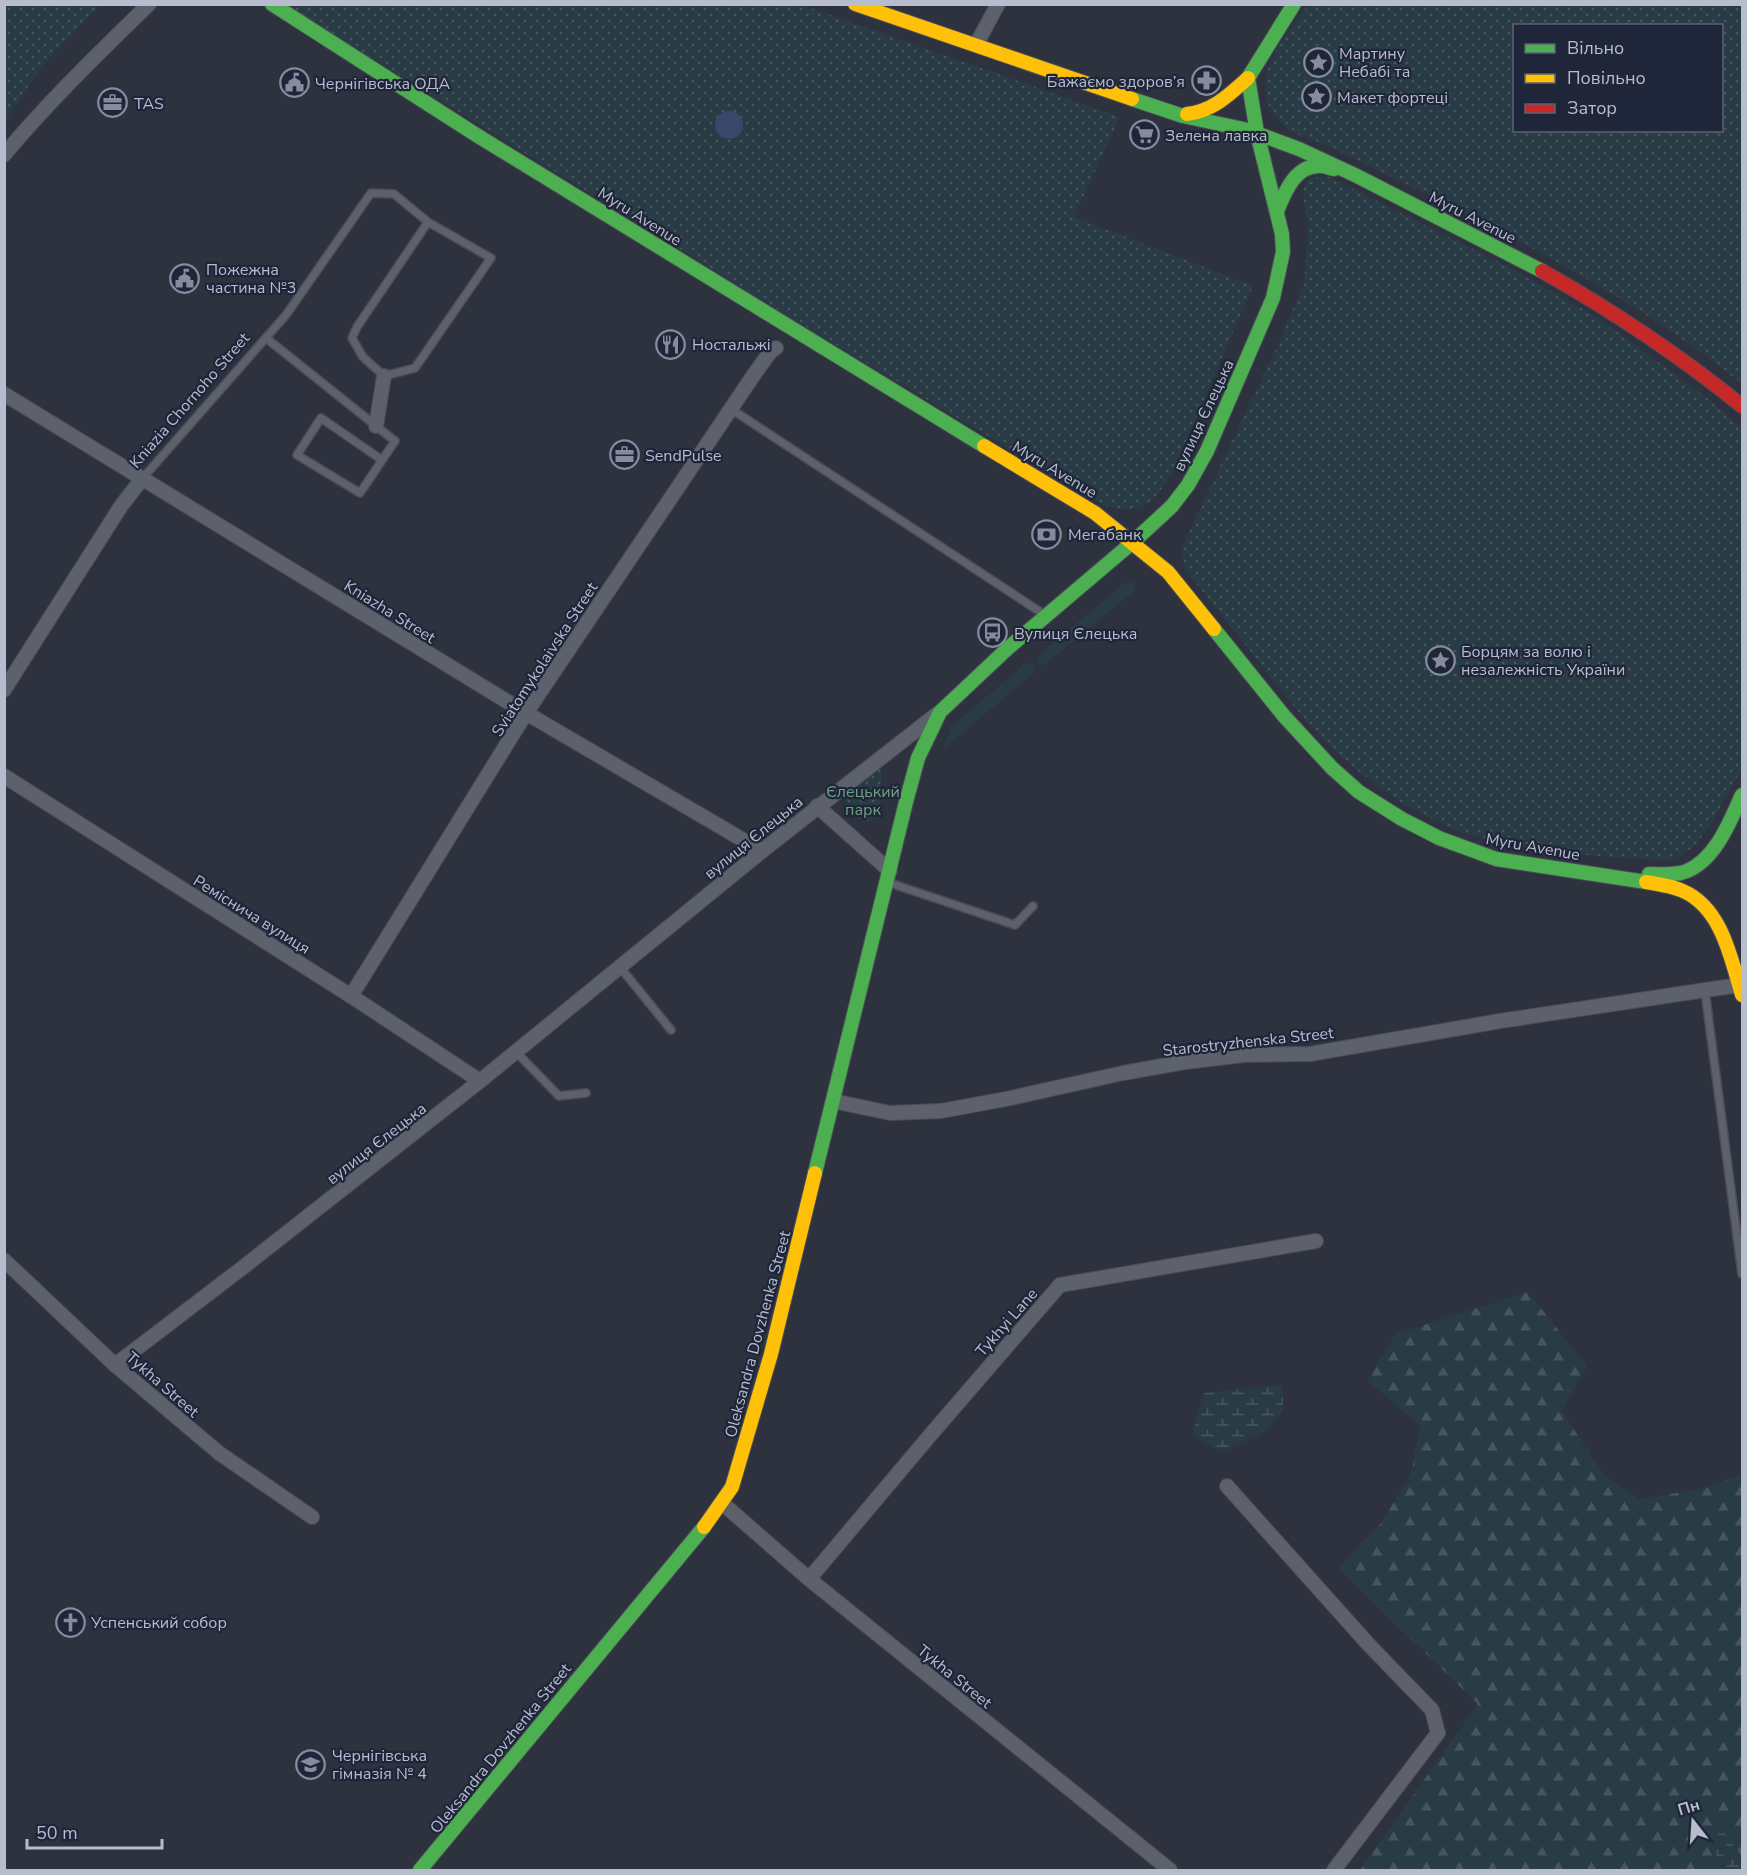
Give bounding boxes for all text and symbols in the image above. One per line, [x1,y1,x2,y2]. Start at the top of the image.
legend [1513,24,1723,132]
text: Вільно [1567,36,1624,60]
place label: Мартину Небабі та [1339,43,1410,83]
place icon: Мартину Небабі та [1302,46,1334,78]
pharmacy icon: Бажаємо здоров’я [1190,65,1222,97]
text: Повільно [1567,66,1646,90]
public building icon: Чернігівська ОДА [278,67,310,99]
place label: Бажаємо здоров’я [1047,71,1185,93]
place label: Чернігівська ОДА [315,73,451,95]
place icon: Макет фортеці [1300,81,1332,113]
office icon: TAS [97,87,129,119]
place label: Макет фортеці [1337,87,1448,109]
place label: TAS [134,93,164,115]
text: Затор [1567,96,1617,120]
supermarket icon: Зелена лавка [1128,119,1160,151]
place label: Зелена лавка [1165,125,1268,147]
street label: Myru Avenue [593,182,686,251]
street label: Myru Avenue [1425,186,1520,249]
place label: Пожежна частина №3 [206,259,296,299]
public building icon: Пожежна частина №3 [169,262,201,294]
street label: Kniazia Chornoho Street [125,328,255,473]
restaurant icon: Ностальжі [655,328,687,360]
place label: Ностальжі [692,334,771,356]
street label: вулиця Єлецька [1168,356,1240,475]
street label: Myru Avenue [1008,436,1101,504]
office icon: SendPulse [608,439,640,471]
place label: SendPulse [645,445,722,467]
bank icon: Мегабанк [1031,518,1063,550]
place label: Мегабанк [1068,524,1142,546]
street label: Kniazha Street [340,575,440,649]
street label: Sviatomykolaivska Street [487,578,603,741]
bus stop icon: Вулиця Єлецька [977,617,1009,649]
place label: Вулиця Єлецька [1014,623,1137,645]
place label: Борцям за волю і незалежність України [1461,641,1625,681]
place icon: Борцям за волю і незалежність України [1424,644,1456,676]
park label: Єлецький парк [826,781,900,821]
street label: вулиця Єлецька [700,791,808,884]
street label: Myru Avenue [1484,828,1582,866]
street label: Реміснича вулиця [189,870,314,960]
street label: Starostryzhenska Street [1161,1022,1335,1062]
street label: вулиця Єлецька [322,1098,431,1190]
street label: Oleksandra Dovzhenka Street [720,1228,796,1440]
street label: Tykhyi Lane [971,1283,1043,1362]
street label: Tykha Street [121,1347,204,1423]
church icon: Успенський собор [54,1606,86,1638]
place label: Успенський собор [90,1612,227,1634]
street label: Tykha Street [912,1640,997,1714]
street label: Oleksandra Dovzhenka Street [425,1659,577,1838]
place label: Чернігівська гімназія № 4 [332,1745,427,1785]
school or university icon: Чернігівська гімназія № 4 [295,1748,327,1780]
north arrow [1663,1791,1723,1851]
text: Пн [1675,1794,1703,1821]
scale bar [27,1812,162,1850]
text: 50 m [36,1821,78,1845]

